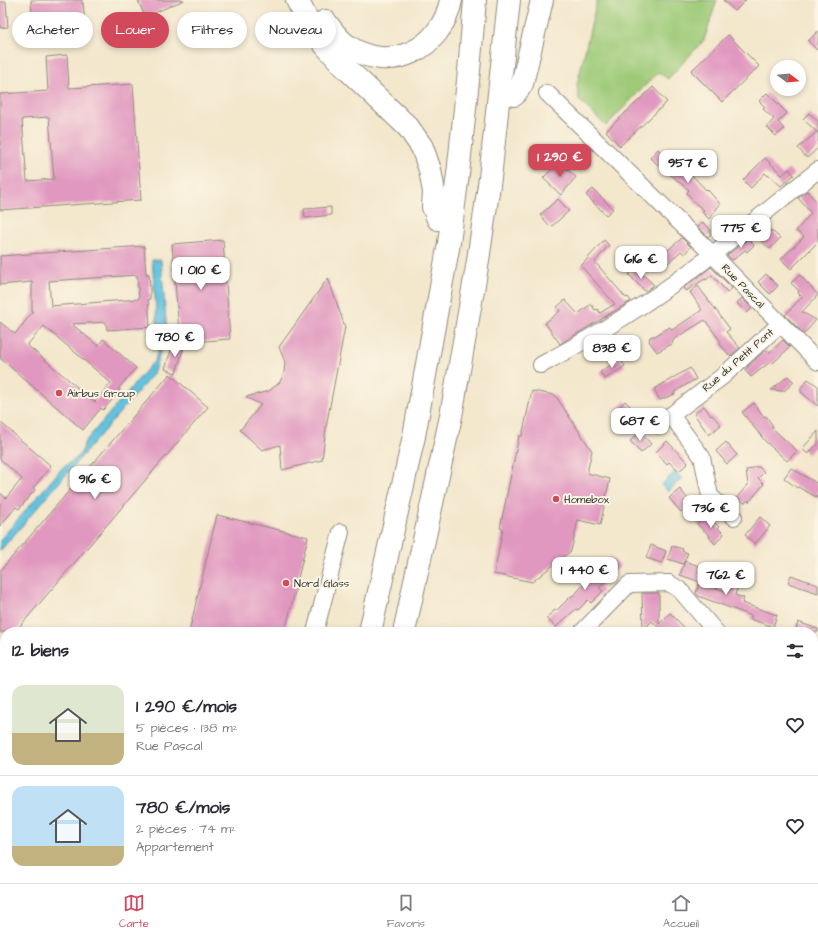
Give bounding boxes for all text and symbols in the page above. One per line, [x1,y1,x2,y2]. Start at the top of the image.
chip: Acheter [12,12,93,48]
chip: Louer [101,12,169,48]
chip: Filtres [177,12,247,48]
chip: Nouveau [255,12,336,48]
north arrow [770,60,806,96]
map controls [770,60,806,96]
pin: 1 290 € [523,144,597,178]
text: 1 290 € [537,148,583,166]
pin: 957 € [660,150,716,184]
text: 957 € [668,154,708,172]
pin: 775 € [713,215,769,249]
text: 775 € [721,219,761,237]
pin: 616 € [613,246,669,280]
text: 616 € [624,250,658,268]
pin: 1 010 € [164,257,238,291]
text: 1 010 € [181,261,221,279]
street label: Rue Pascal [718,261,768,312]
pin: 780 € [147,324,203,358]
street label: Rue du Petit Pont [699,324,777,395]
text: 780 € [155,328,195,346]
pin: 838 € [584,335,640,369]
text: 838 € [592,339,632,357]
place label: Airbus Group [67,386,135,401]
marker: Airbus Group [54,388,64,398]
pin: 687 € [612,408,668,442]
text: 687 € [620,412,660,430]
pin: 916 € [67,466,123,500]
text: 916 € [79,470,111,488]
place label: Homebox [564,492,610,507]
marker: Homebox [551,494,561,504]
pin: 736 € [683,495,739,529]
text: 736 € [692,499,730,517]
pin: 1 440 € [548,557,622,591]
text: 1 440 € [561,561,609,579]
pin: 762 € [698,562,754,596]
text: 762 € [706,566,746,584]
place label: Nord Glass [294,576,350,591]
marker: Nord Glass [281,578,291,588]
text: 12 biens [12,639,69,663]
icon: filters [784,640,806,662]
text: 1 290 €/mois [136,695,237,719]
icon: home [44,701,92,749]
icon: heart [784,714,806,736]
text: 5 pièces · 138 m² [136,719,238,737]
text: Rue Pascal [136,737,202,755]
text: 780 €/mois [136,796,230,820]
icon: home [44,802,92,850]
icon: heart [784,815,806,837]
text: 2 pièces · 74 m² [136,820,236,838]
text: Appartement [136,838,214,856]
tab: Carte [119,892,149,931]
tab: Favoris [387,892,425,931]
tab: Accueil [663,892,699,931]

